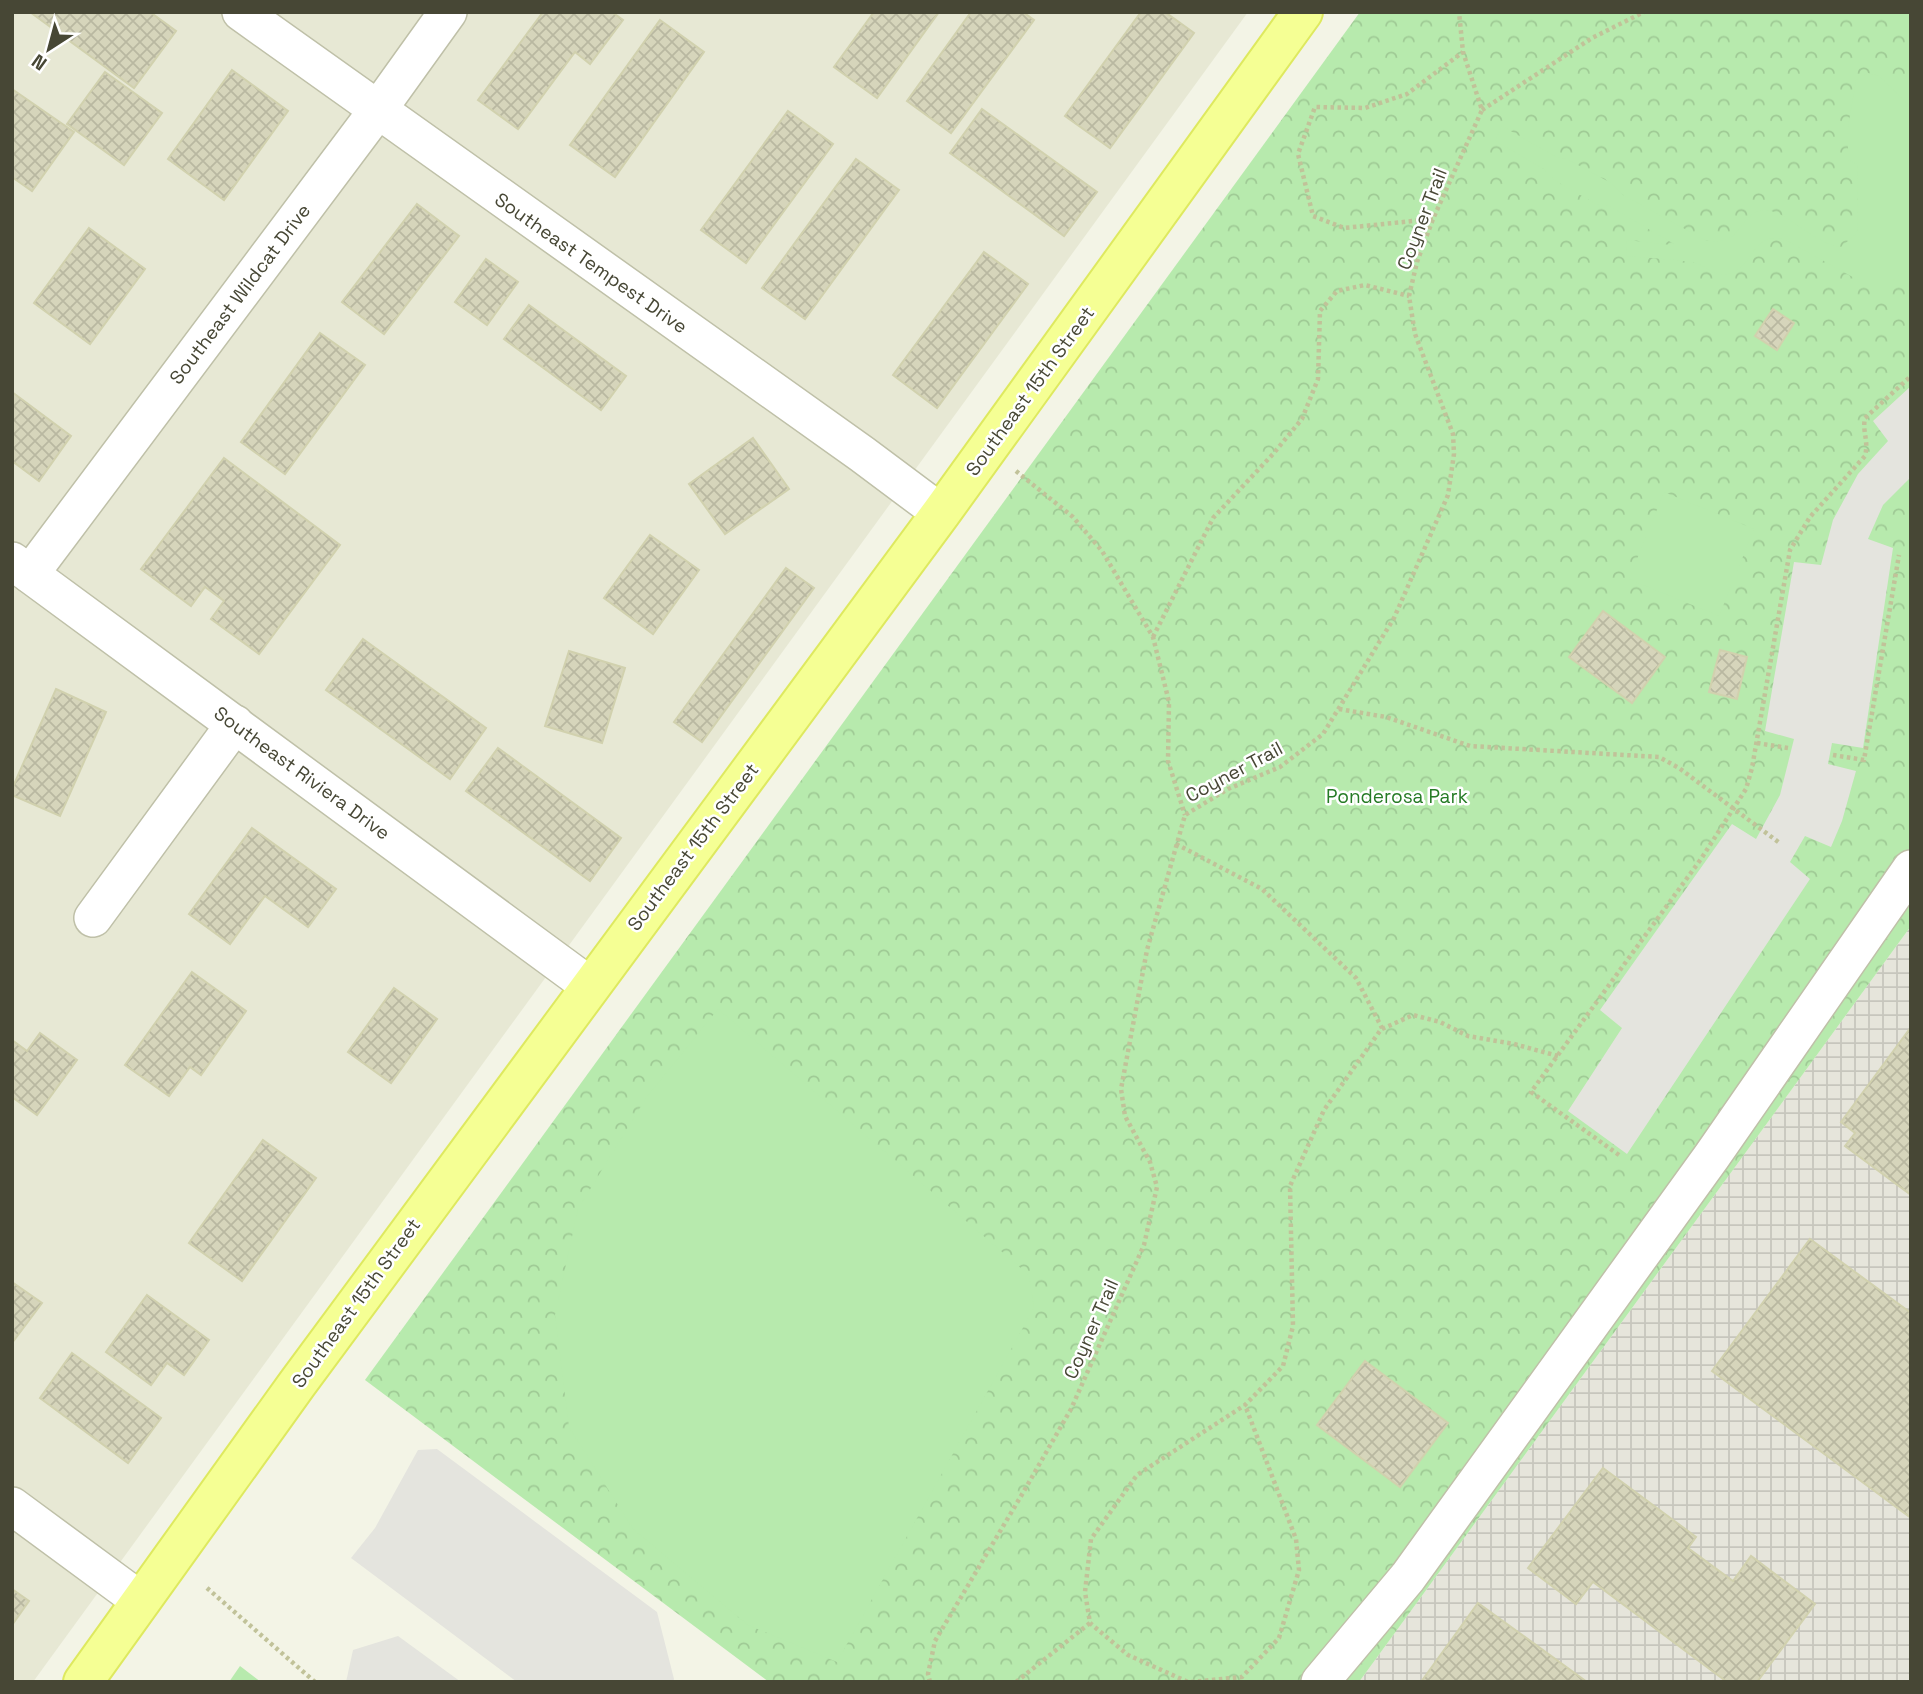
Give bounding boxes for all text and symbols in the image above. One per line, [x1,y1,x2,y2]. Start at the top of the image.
north arrow [14,14,84,84]
text: N [27,48,52,76]
street label: Coyner Trail [1391,165,1453,273]
street label: Southeast Tempest Drive [490,187,692,339]
street label: Southeast Wildcat Drive [164,199,316,389]
street label: Southeast 15th Street [960,301,1100,481]
street label: Southeast Riviera Drive [209,701,395,845]
street label: Coyner Trail [1181,736,1287,808]
street label: Southeast 15th Street [622,758,764,936]
park label: Ponderosa Park [1326,784,1468,809]
street label: Southeast 15th Street [286,1213,426,1393]
street label: Coyner Trail [1058,1275,1124,1383]

